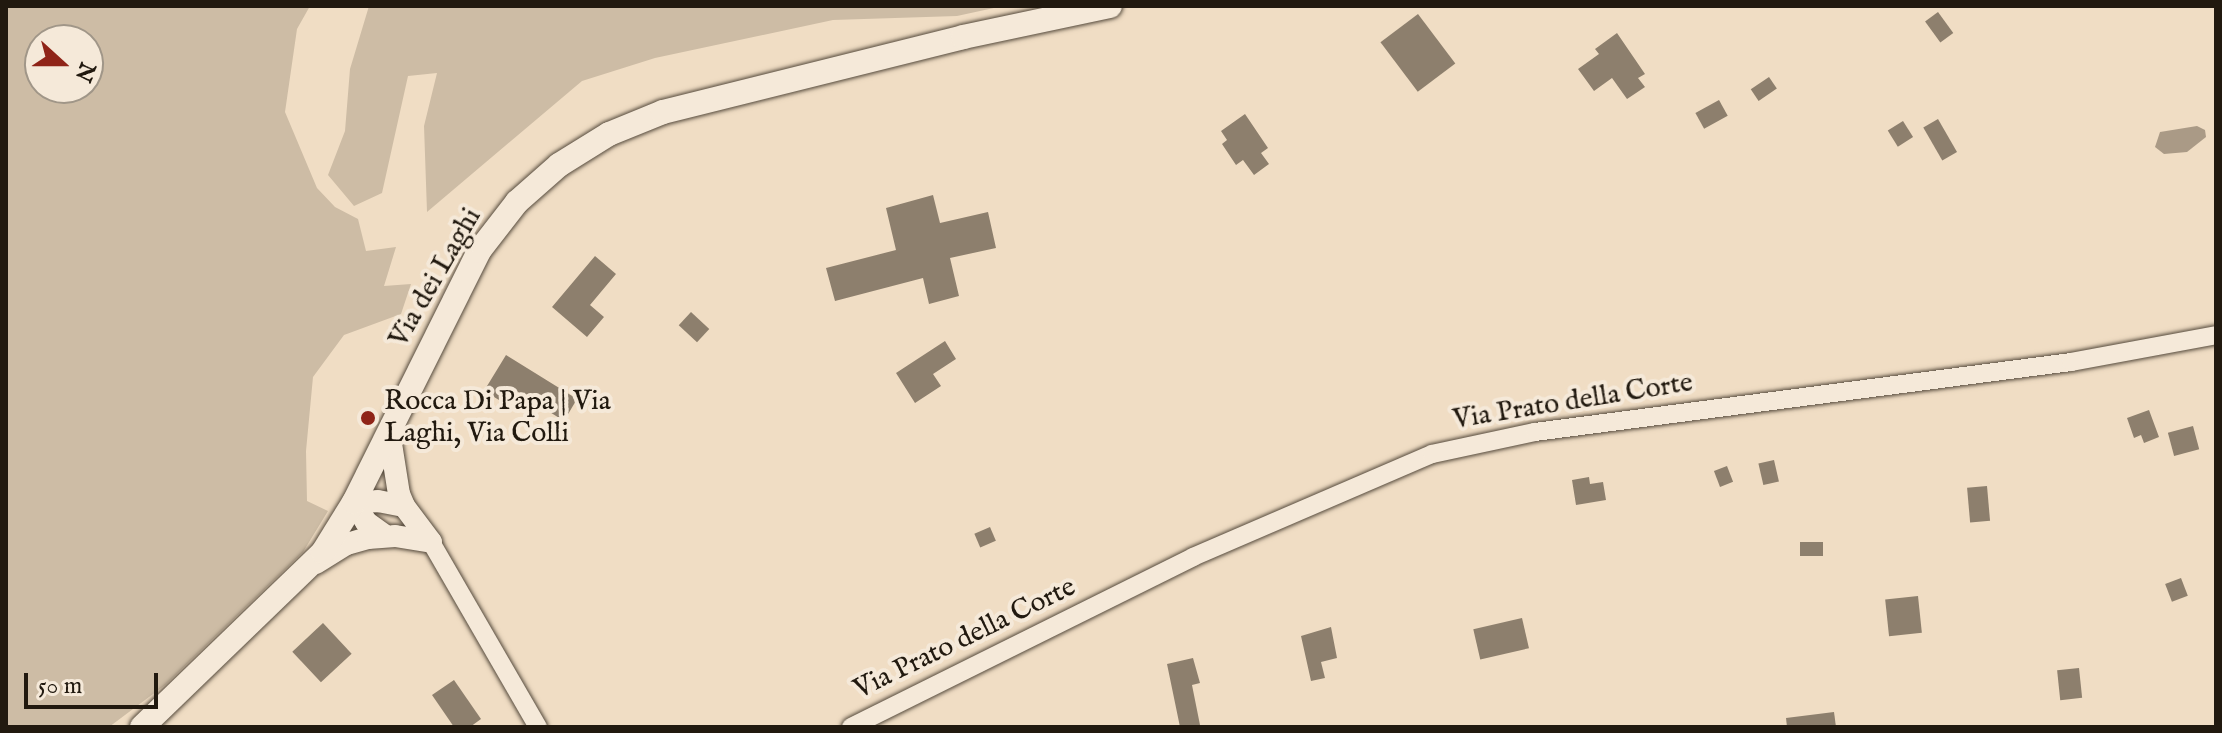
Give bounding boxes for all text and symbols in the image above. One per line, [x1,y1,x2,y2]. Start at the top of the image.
north arrow [24,24,104,104]
text: N [68,58,101,86]
street label: Via dei Laghi [383,202,489,354]
street label: Via Prato della Corte [1451,366,1695,438]
place label: Rocca Di Papa | Via Laghi, Via Colli [384,385,611,451]
marker: Rocca Di Papa | Via Laghi, Via Colli [359,409,377,427]
street label: Via Prato della Corte [849,571,1081,707]
scale bar [28,657,162,707]
text: 50 m [38,671,82,702]

